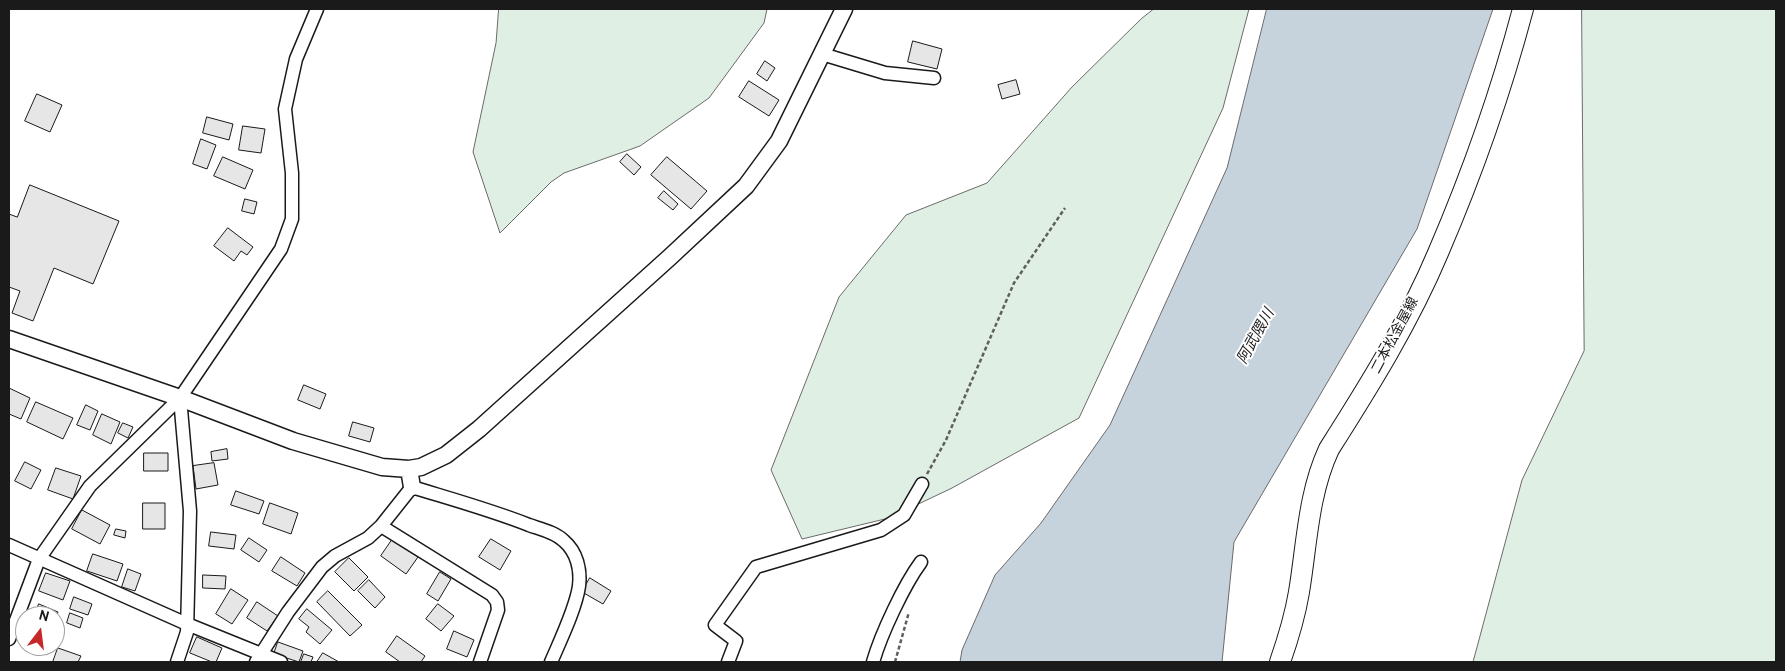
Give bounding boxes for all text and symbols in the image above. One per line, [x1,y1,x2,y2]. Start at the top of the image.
street label: 二本松金屋線 [1369,295,1423,377]
water label: 阿武隈川 [1235,306,1279,368]
north arrow [15,606,65,656]
text: N [37,607,51,627]

